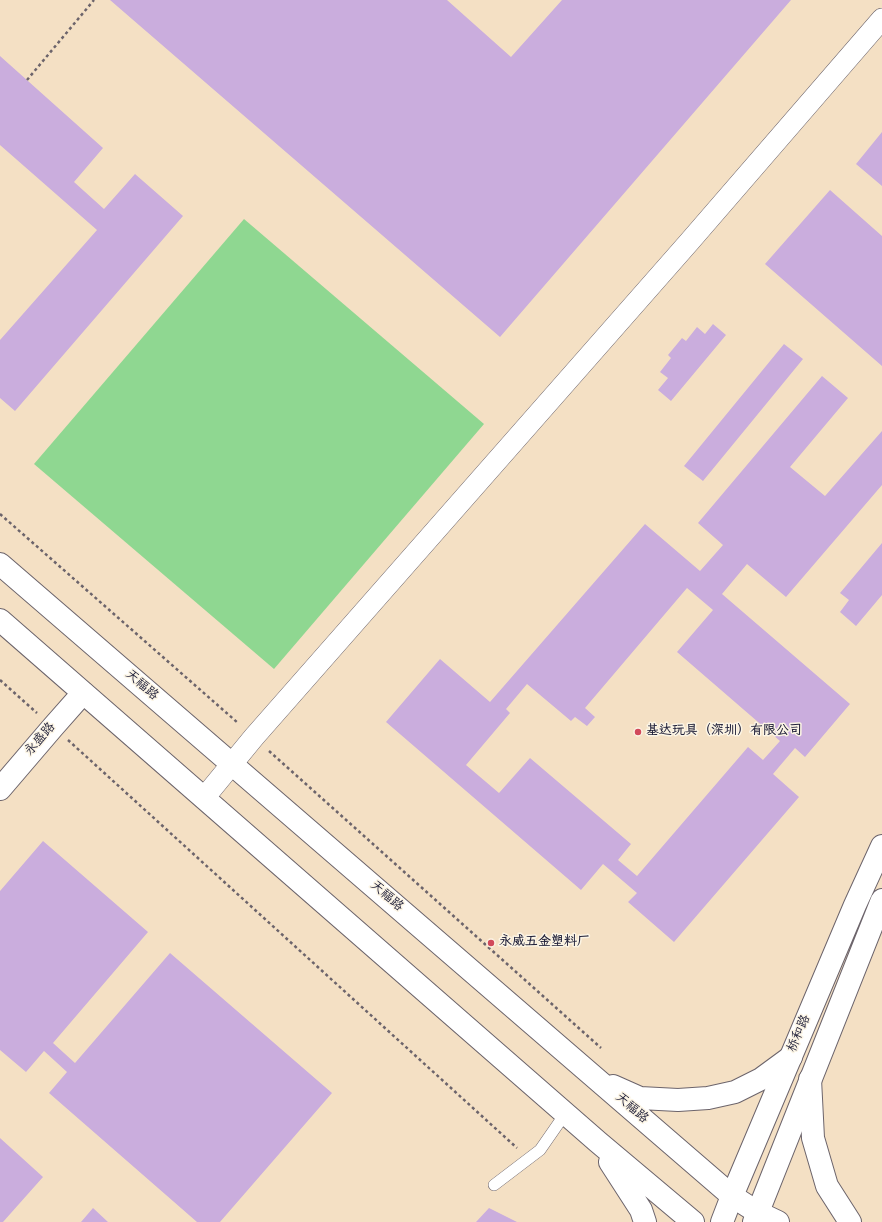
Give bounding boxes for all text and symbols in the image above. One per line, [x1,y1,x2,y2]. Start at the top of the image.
street label: 天福路 [121,667,161,705]
street label: 永盛路 [22,720,60,760]
place label: 基达玩具（深圳）有限公司 [646,724,802,740]
marker: 基达玩具（深圳）有限公司 [633,727,643,737]
street label: 天福路 [366,878,406,916]
place label: 永威五金塑料厂 [499,935,590,951]
marker: 永威五金塑料厂 [486,938,496,948]
street label: 桥和路 [785,1013,815,1055]
street label: 天福路 [611,1090,651,1128]

